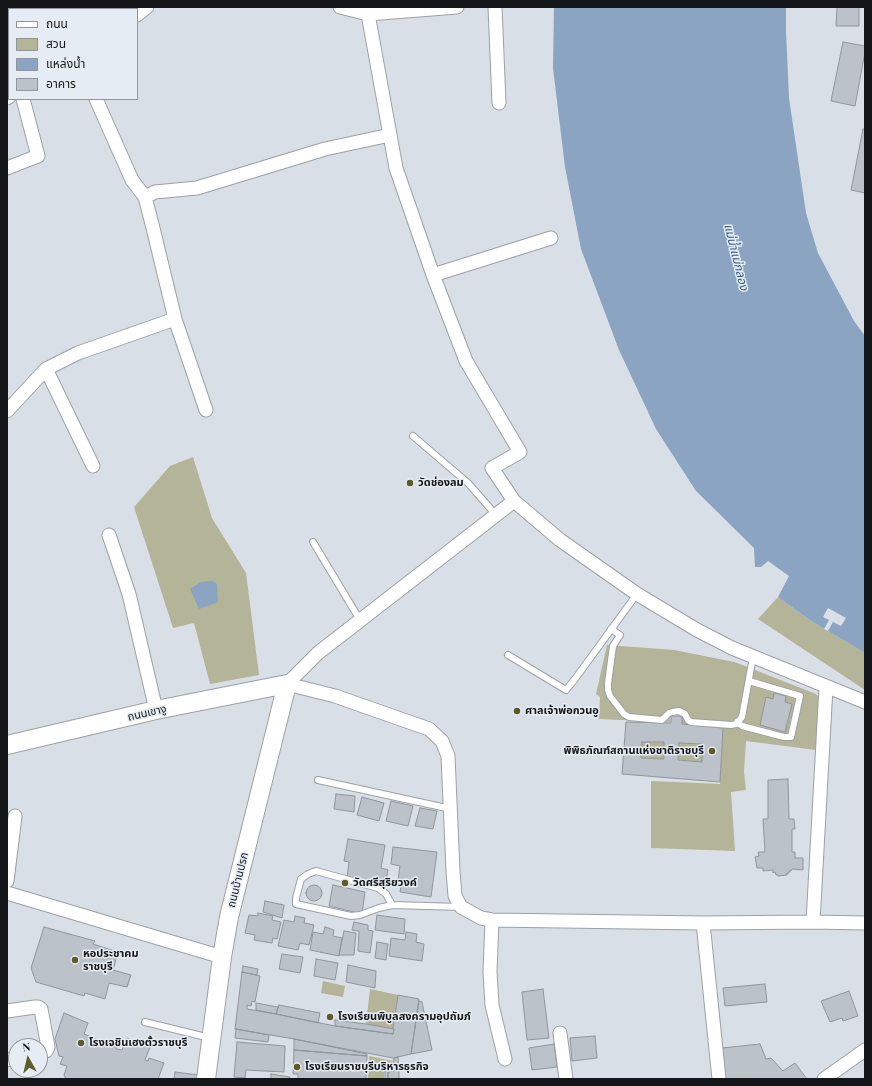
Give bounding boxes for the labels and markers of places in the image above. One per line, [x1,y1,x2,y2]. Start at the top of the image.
place label: วัดช่องลม [418,476,464,490]
marker: วัดช่องลม [405,478,415,488]
place label: ศาลเจ้าพ่อกวนอู [525,704,599,718]
marker: ศาลเจ้าพ่อกวนอู [512,706,522,716]
place label: พิพิธภัณฑ์สถานแห่งชาติราชบุรี [564,744,704,758]
marker: พิพิธภัณฑ์สถานแห่งชาติราชบุรี [707,746,717,756]
place label: วัดศรีสุริยวงค์ [353,876,417,890]
marker: วัดศรีสุริยวงค์ [340,878,350,888]
place label: หอประชาคม ราชบุรี [83,947,139,973]
marker: หอประชาคม ราชบุรี [70,955,80,965]
place label: โรงเรียนพิบูลสงครามอุปถัมภ์ [338,1010,471,1024]
marker: โรงเรียนพิบูลสงครามอุปถัมภ์ [325,1012,335,1022]
place label: โรงเจชินเฮงตั้วราชบุรี [89,1036,187,1050]
marker: โรงเจชินเฮงตั้วราชบุรี [76,1038,86,1048]
place label: โรงเรียนราชบุรีบริหารธุรกิจ [305,1060,429,1074]
marker: โรงเรียนราชบุรีบริหารธุรกิจ [292,1062,302,1072]

